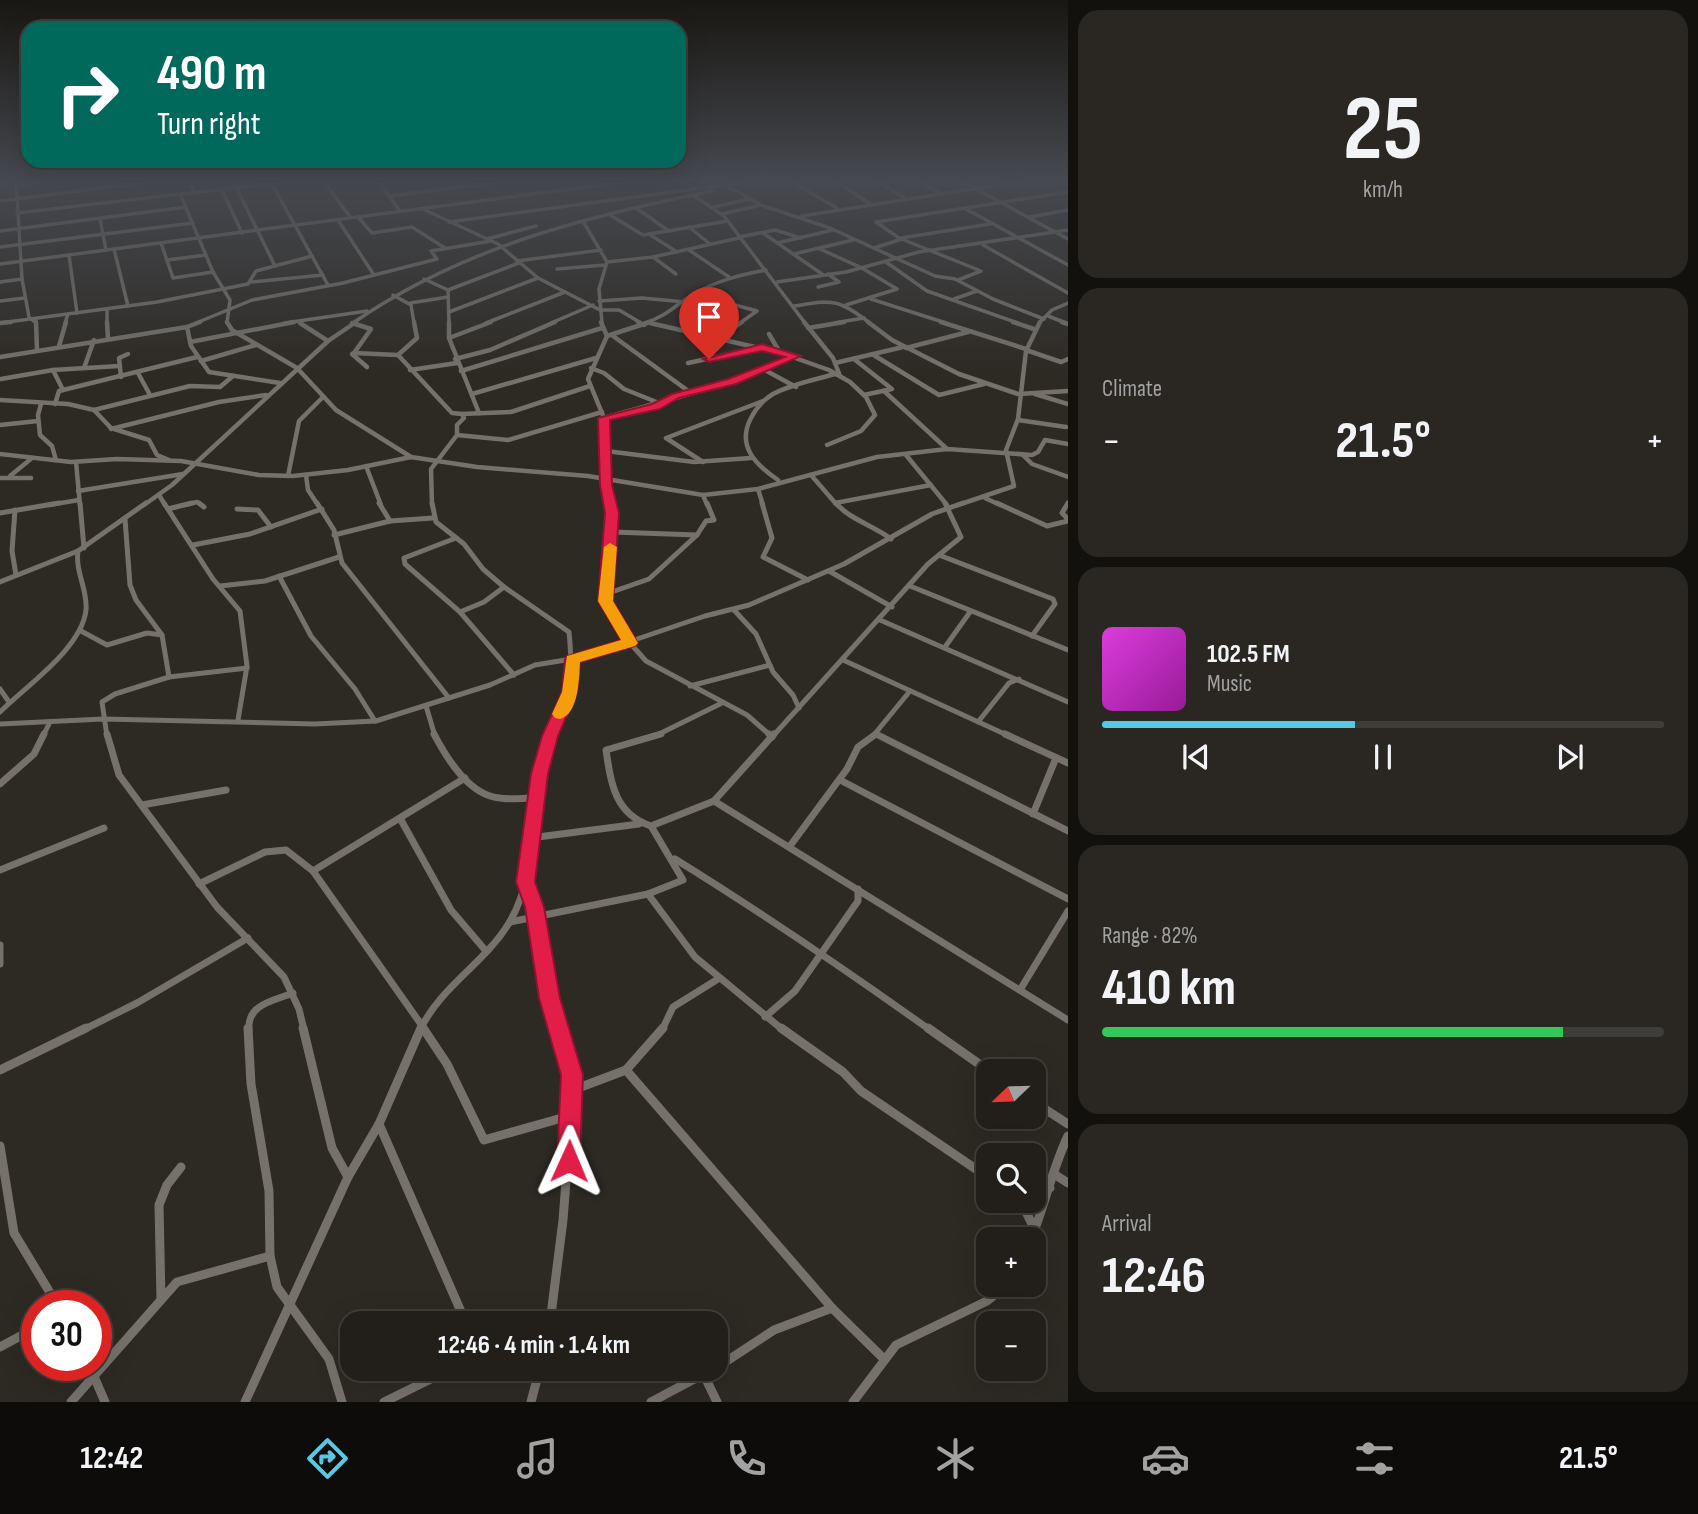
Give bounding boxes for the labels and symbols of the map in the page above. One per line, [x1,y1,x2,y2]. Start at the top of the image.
pin [679,287,739,359]
north arrow [976,1059,1046,1129]
position arrow [532,1124,606,1198]
speed limit sign: 30 [21,1290,112,1381]

